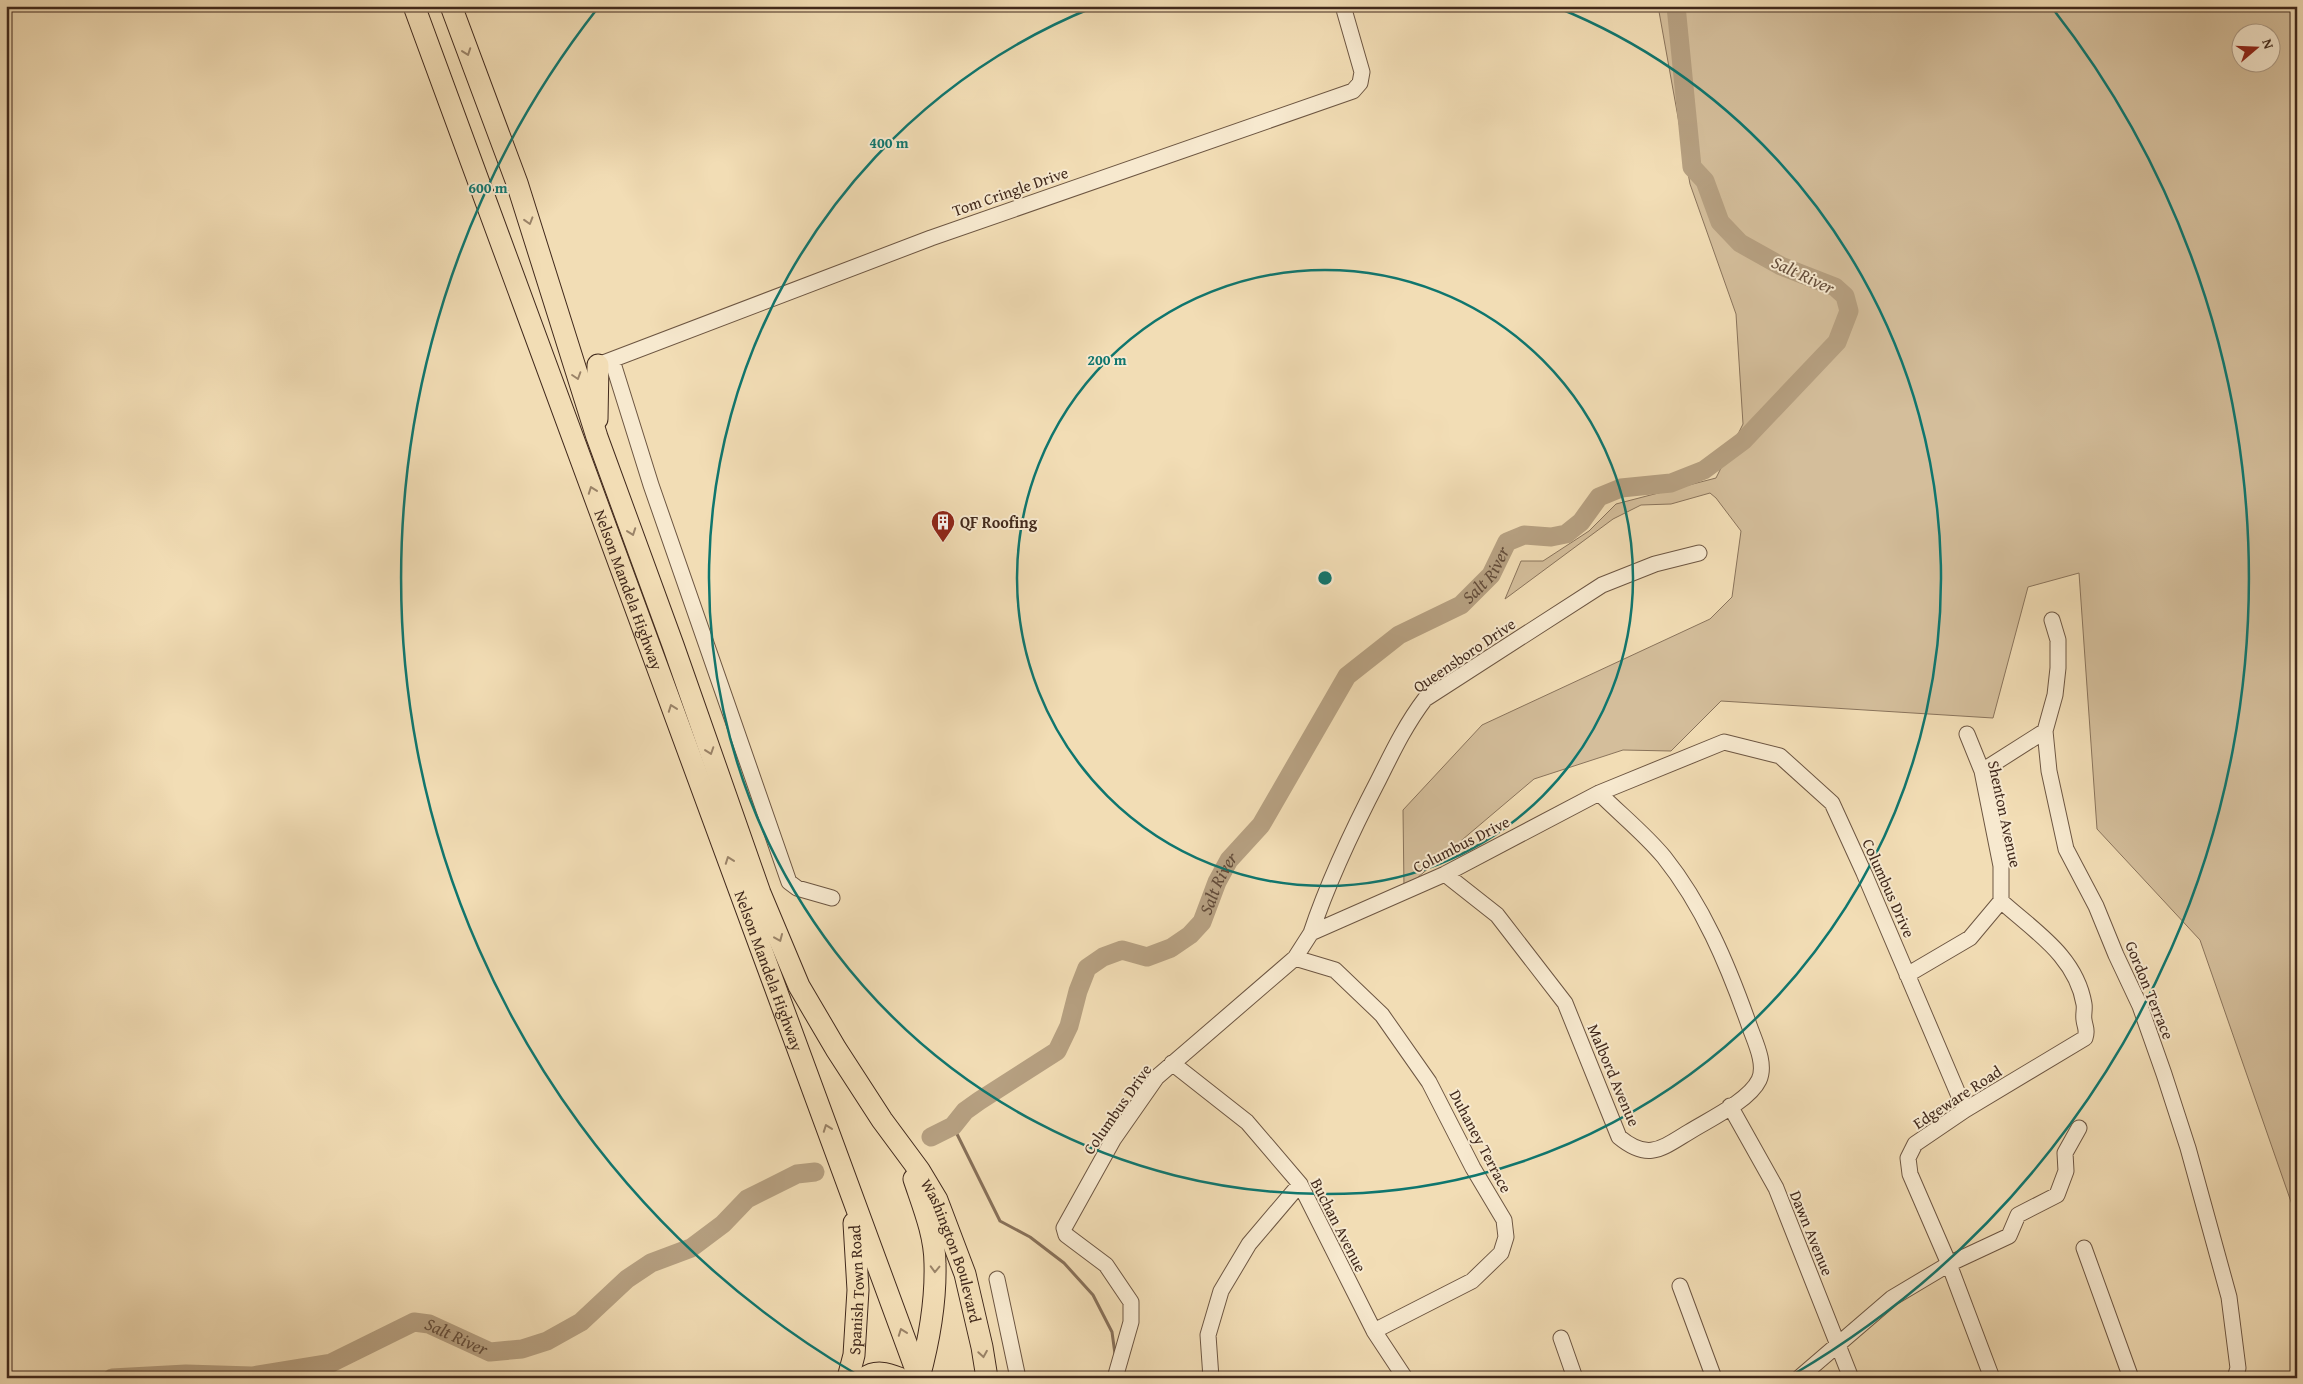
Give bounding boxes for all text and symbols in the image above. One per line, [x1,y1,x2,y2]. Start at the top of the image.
north arrow [2230,22,2280,72]
text: N [2257,36,2279,52]
one-way arrow [462,47,472,56]
text: 400 m [869,132,909,153]
street label: Tom Cringle Drive [949,160,1071,222]
text: 600 m [468,177,508,198]
one-way arrow [523,217,533,225]
water label: Salt River [1767,248,1840,301]
text: 200 m [1087,349,1127,370]
one-way arrow [572,372,582,380]
one-way arrow [588,486,598,495]
street label: Nelson Mandela Highway [588,506,669,673]
building icon: QF Roofing [930,509,956,543]
place label: QF Roofing [960,510,1038,534]
one-way arrow [626,528,636,536]
water label: Salt River [1455,540,1516,610]
centre of rings [1316,569,1334,587]
street label: Queensboro Drive [1408,612,1520,698]
one-way arrow [668,704,678,713]
one-way arrow [704,746,714,755]
street label: Shenton Avenue [1982,758,2028,870]
street label: Columbus Drive [1408,809,1514,879]
street label: Columbus Drive [1857,835,1921,941]
water label: Salt River [1192,844,1244,919]
one-way arrow [725,856,735,865]
street label: Nelson Mandela Highway [729,887,810,1054]
one-way arrow [772,933,783,942]
street label: Gordon Terrace [2119,937,2181,1043]
street label: Malbord Avenue [1582,1020,1646,1130]
street label: Columbus Drive [1077,1059,1157,1159]
street label: Edgeware Road [1908,1059,2007,1135]
street label: Duhaney Terrace [1444,1085,1518,1197]
one-way arrow [823,1124,833,1133]
street label: Washington Boulevard [915,1174,988,1325]
street label: Buchan Avenue [1305,1174,1373,1276]
street label: Dawn Avenue [1784,1187,1840,1279]
street label: Spanish Town Road [842,1224,870,1356]
one-way arrow [929,1265,940,1273]
water label: Salt River [421,1310,494,1363]
one-way arrow [898,1328,908,1337]
one-way arrow [978,1350,988,1358]

